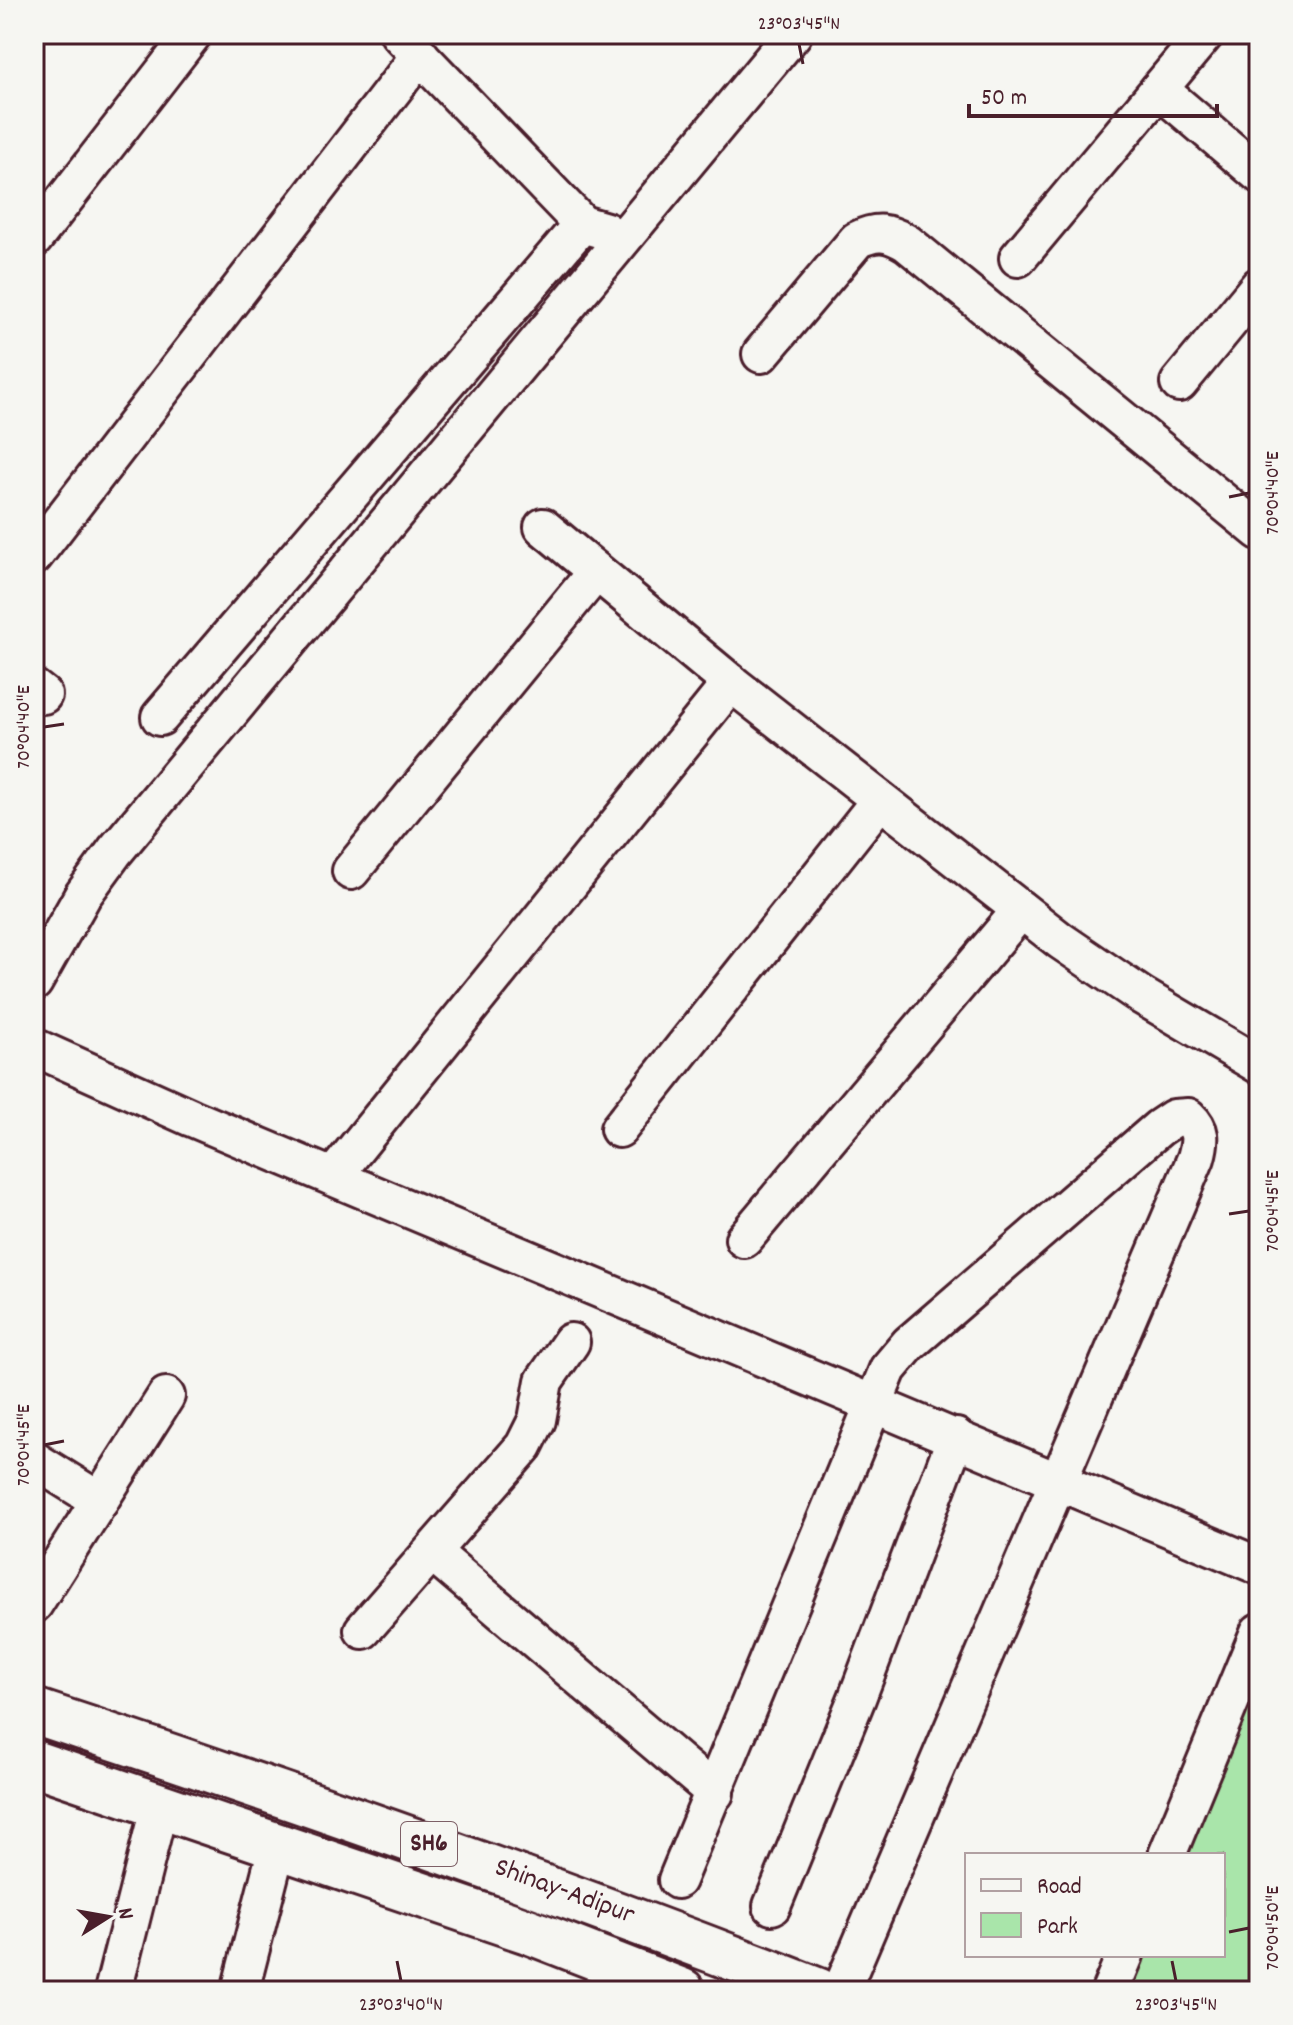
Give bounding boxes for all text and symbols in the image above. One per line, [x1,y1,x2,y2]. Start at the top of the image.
text: 23°03'45"N [758,11,840,39]
scale bar [969,68,1217,118]
text: 50 m [981,82,1027,116]
text: 70°04'40"E [1260,451,1288,535]
text: 70°04'40"E [11,685,39,769]
text: 70°04'45"E [1260,1170,1288,1252]
text: 70°04'45"E [11,1404,39,1486]
road number: SH6 [401,1822,457,1866]
street label: Shinay-Adipur [488,1849,640,1937]
legend [965,1853,1225,1957]
text: Road [1037,1871,1082,1905]
north arrow [68,1877,148,1957]
text: 70°04'50"E [1260,1886,1288,1970]
text: N [108,1906,140,1922]
text: Park [1037,1911,1078,1945]
text: 23°03'40"N [359,1992,443,2020]
text: 23°03'45"N [1135,1992,1217,2020]

